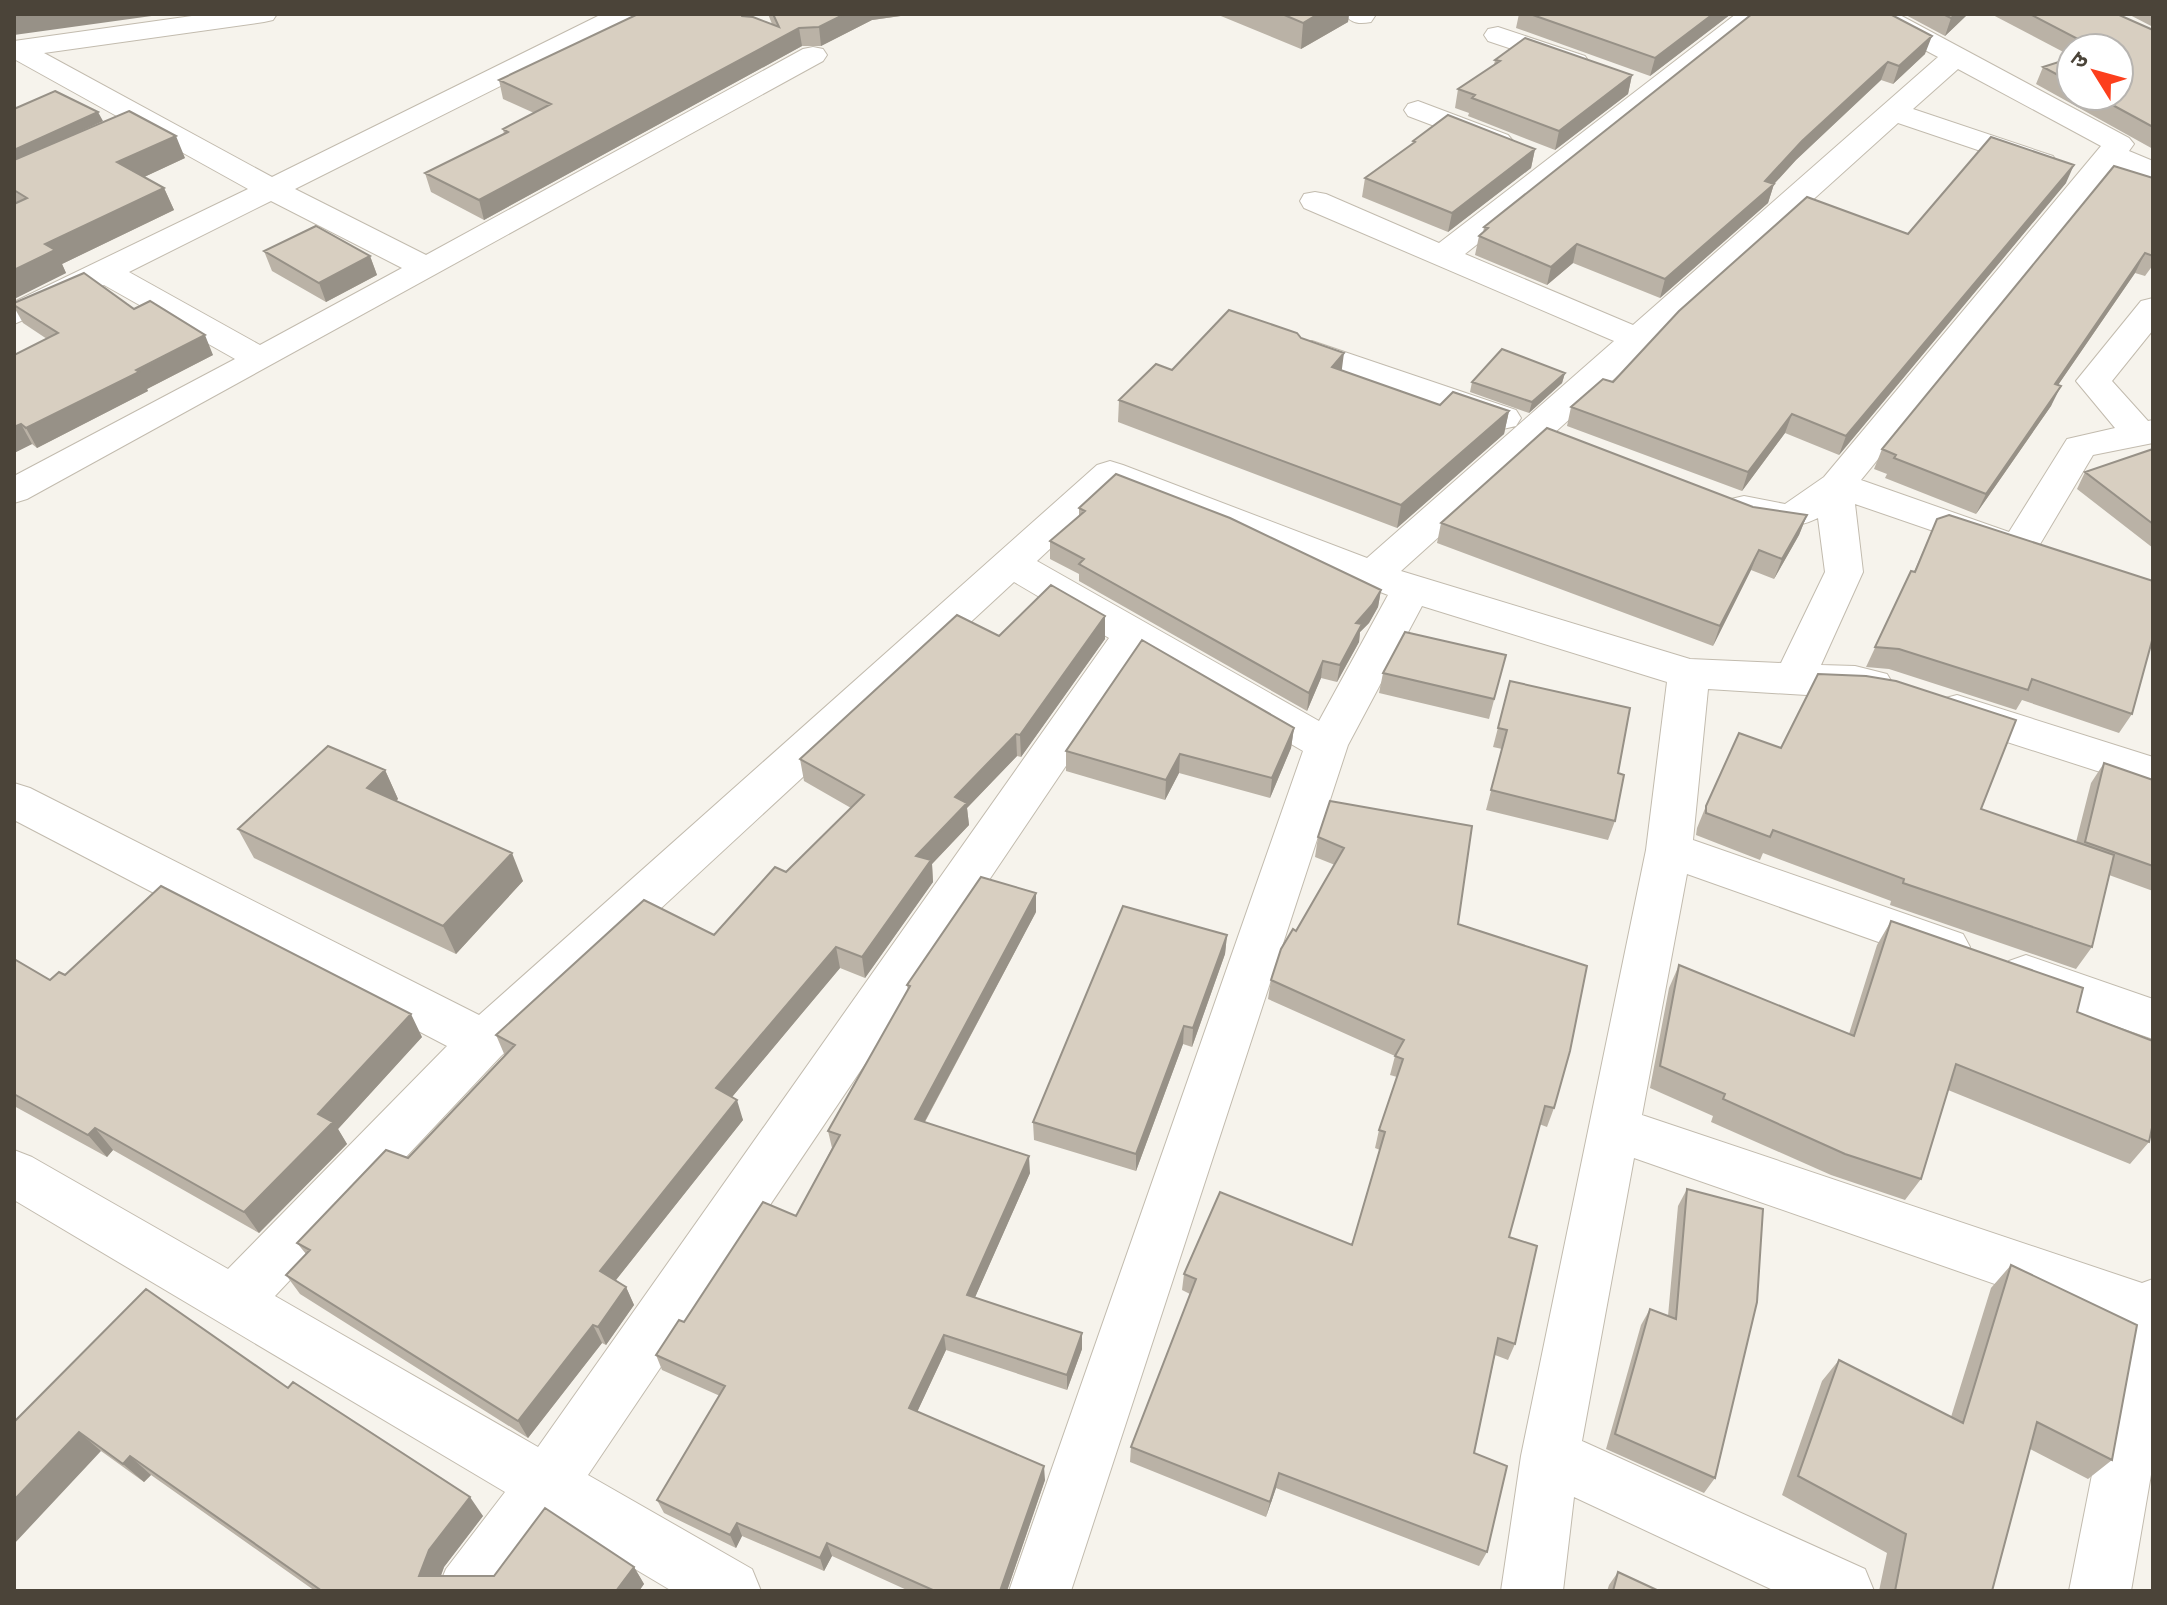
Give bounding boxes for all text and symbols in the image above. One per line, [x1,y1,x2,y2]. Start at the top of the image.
north arrow [2055,32,2135,112]
text: उ [2064,45,2094,73]

